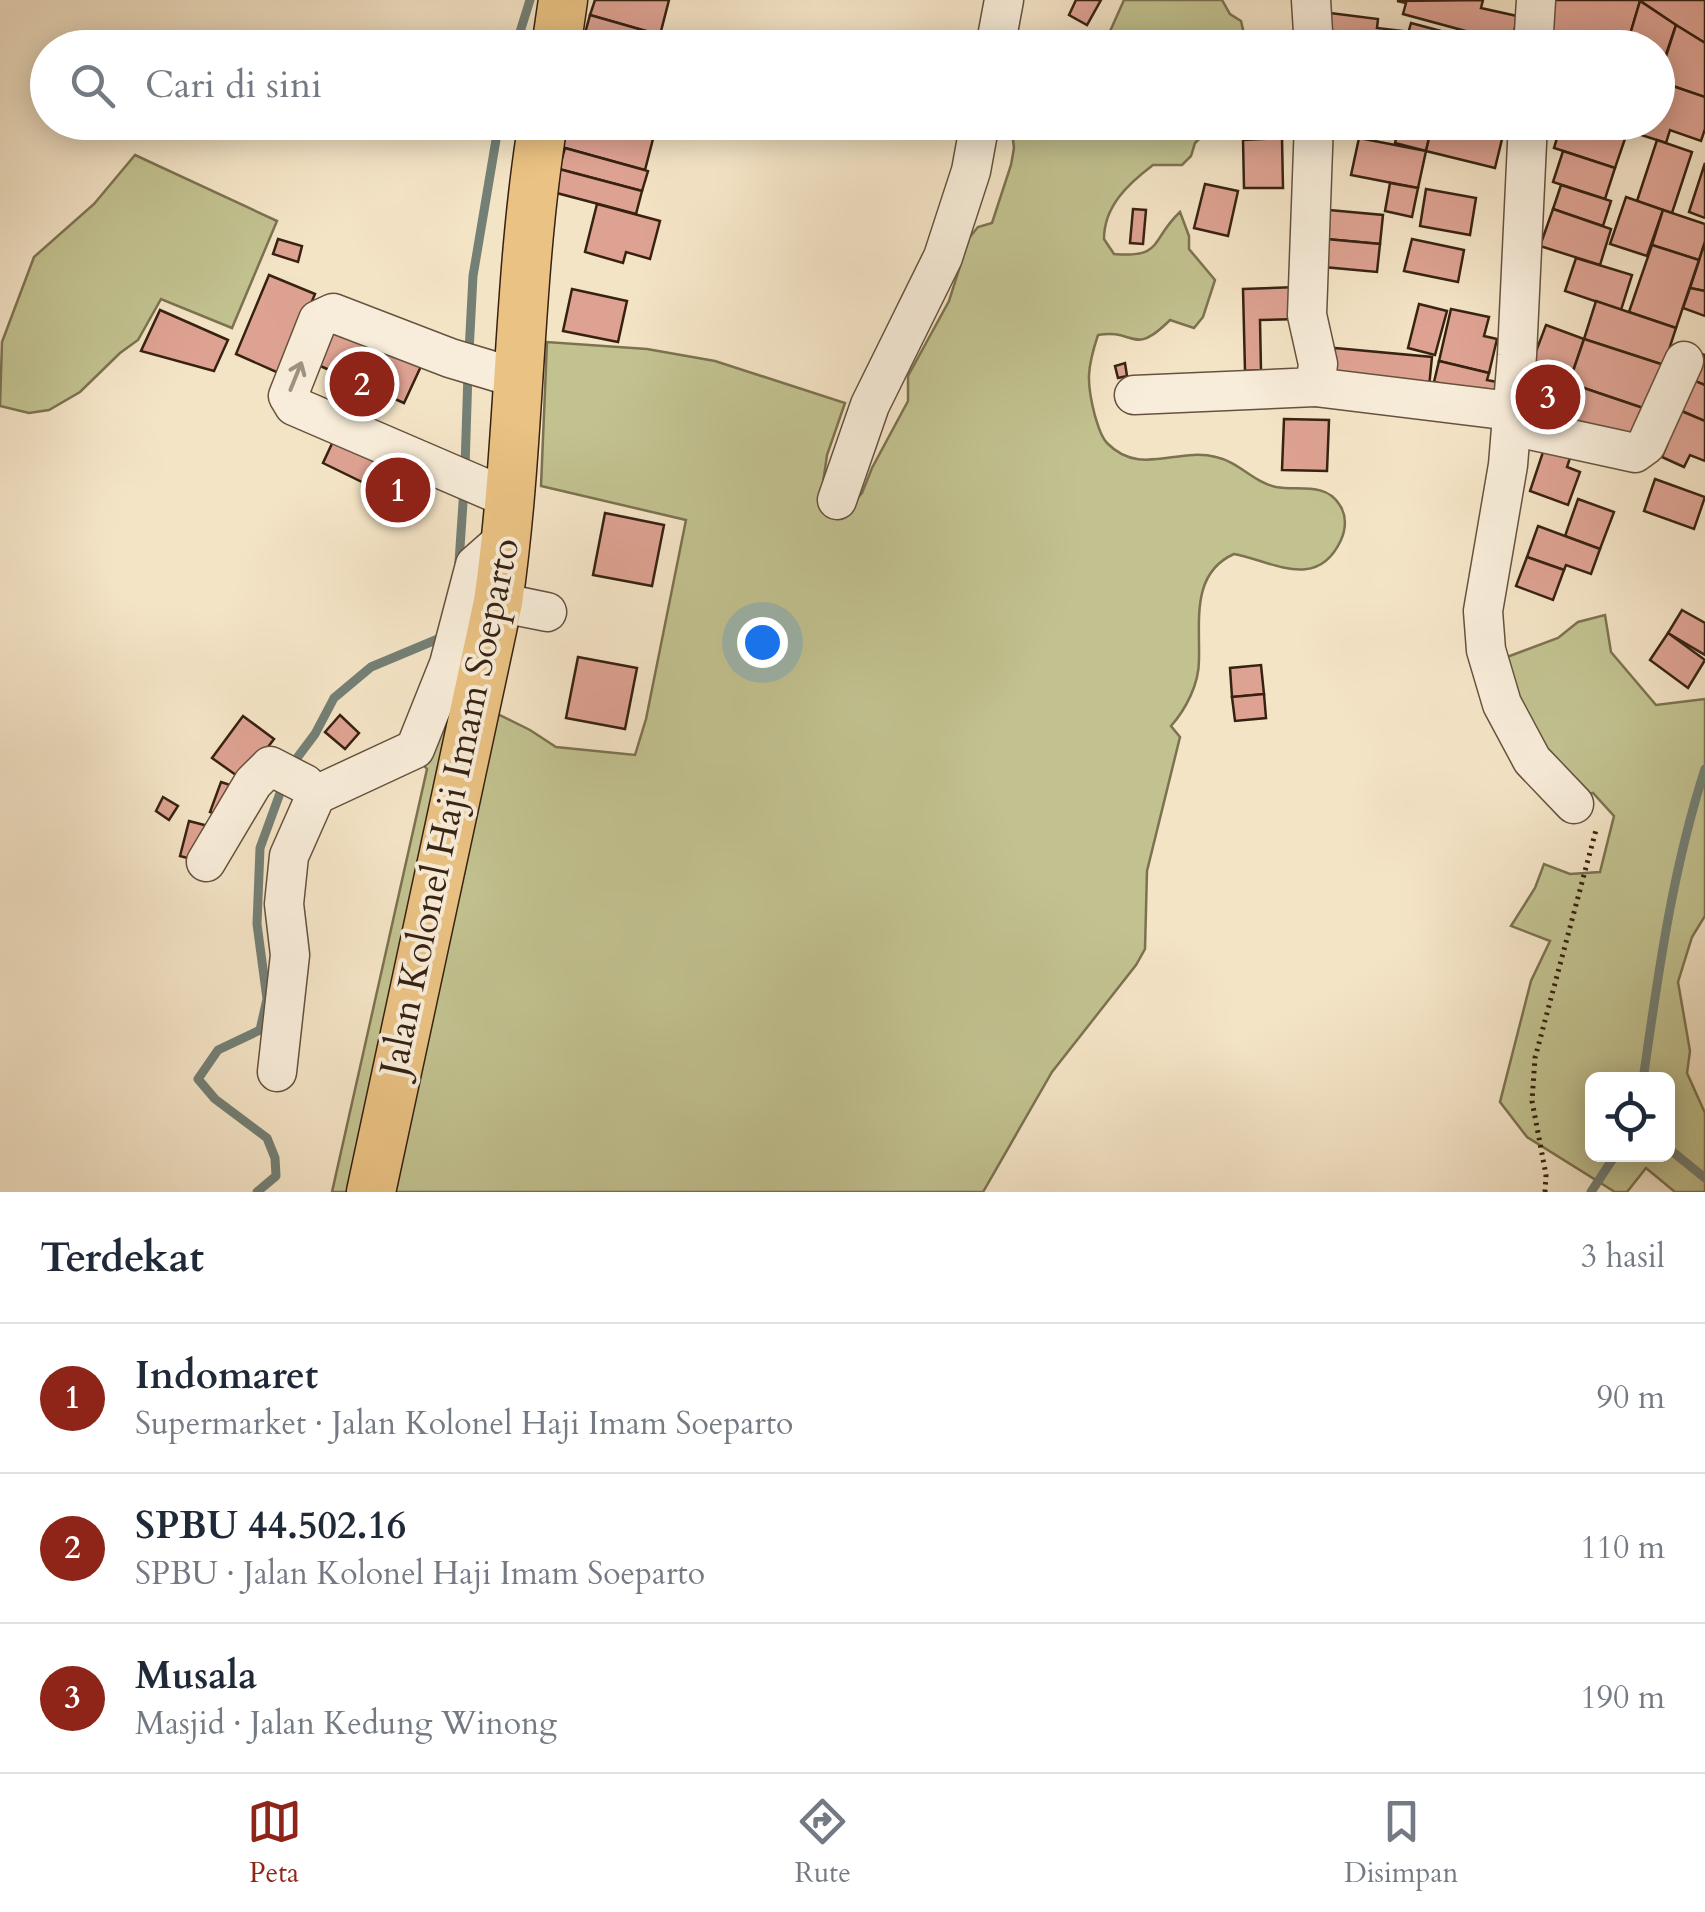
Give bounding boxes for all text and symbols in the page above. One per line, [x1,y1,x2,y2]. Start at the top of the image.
search box [30,30,1675,140]
icon: search [65,58,120,113]
text: Cari di sini [145,59,322,111]
pin: 2 [330,346,394,422]
pin: 3 [1516,360,1580,434]
one-way arrow [288,361,306,392]
pin: 1 [366,452,430,528]
street label: Jalan Kolonel Haji Imam Soeparto [367,533,532,1086]
your location [737,617,788,668]
map controls [1585,1072,1675,1162]
button: locate [1585,1072,1675,1162]
text: Terdekat [40,1229,204,1286]
text: 3 hasil [1581,1235,1665,1279]
text: Indomaret [135,1350,318,1402]
text: 1 [64,1376,81,1420]
text: 90 m [1597,1376,1665,1420]
text: Supermarket · Jalan Kolonel Haji Imam Soeparto [135,1402,793,1446]
text: SPBU 44.502.16 [135,1500,406,1552]
text: 2 [64,1526,81,1570]
text: 110 m [1580,1526,1665,1570]
text: SPBU · Jalan Kolonel Haji Imam Soeparto [135,1552,705,1596]
text: Musala [135,1650,257,1702]
text: 3 [64,1676,81,1720]
text: 190 m [1580,1676,1665,1720]
text: Masjid · Jalan Kedung Winong [135,1702,557,1746]
tab: Peta [247,1794,302,1892]
tab: Rute [795,1794,851,1892]
tab: Disimpan [1344,1794,1458,1892]

